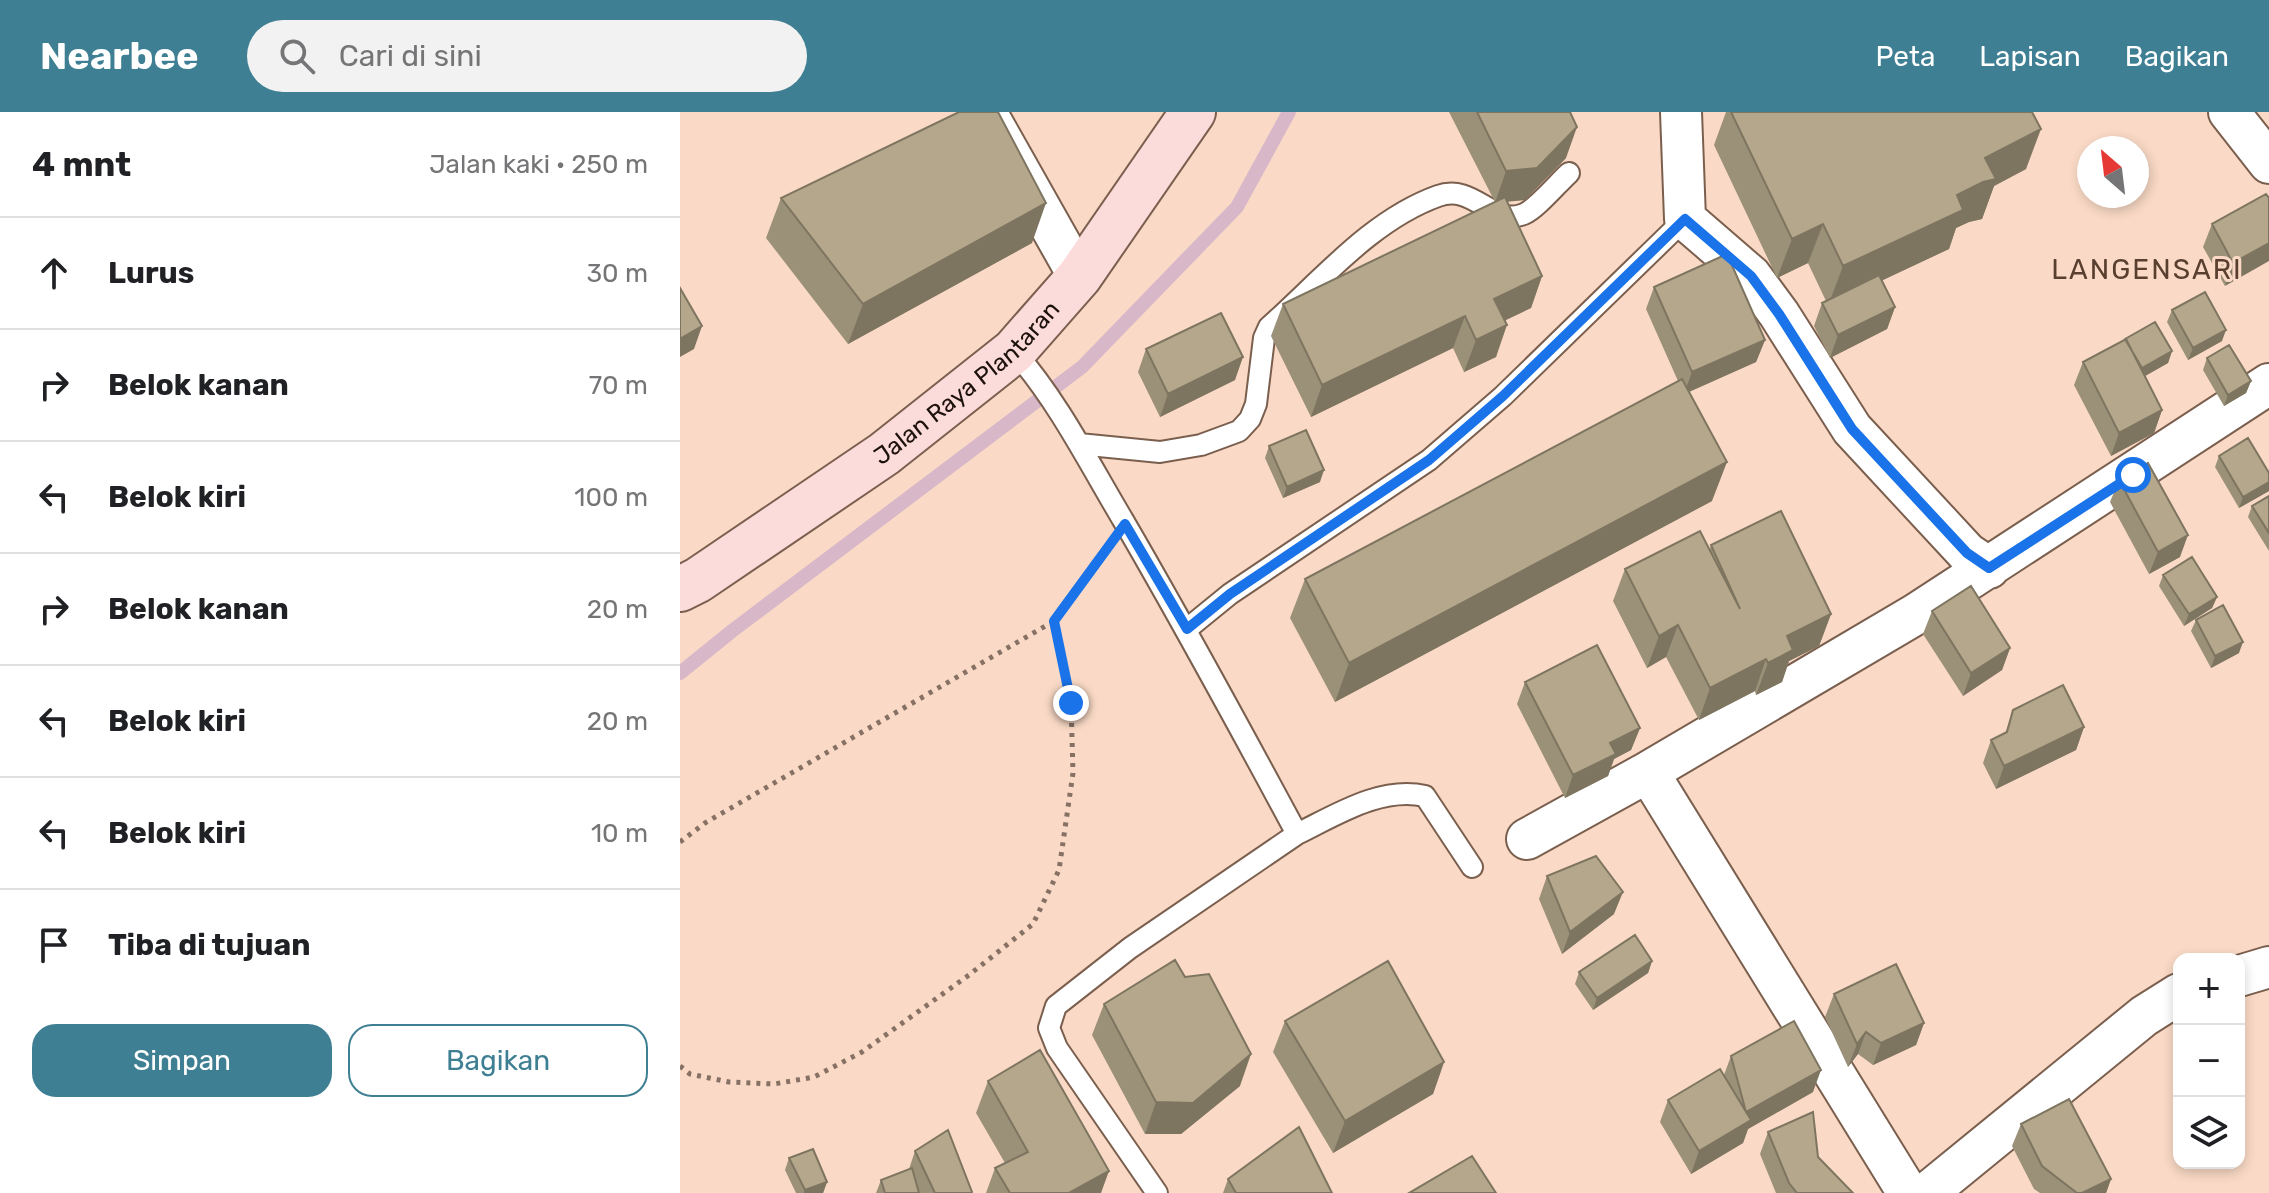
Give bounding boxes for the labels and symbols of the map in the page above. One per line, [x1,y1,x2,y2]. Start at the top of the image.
north arrow [2077,136,2149,208]
district label: LANGENSARI [2051,253,2243,286]
street label: Jalan Raya Plantaran [869,295,1065,471]
route start [2115,457,2151,493]
route end [1053,685,1089,721]

